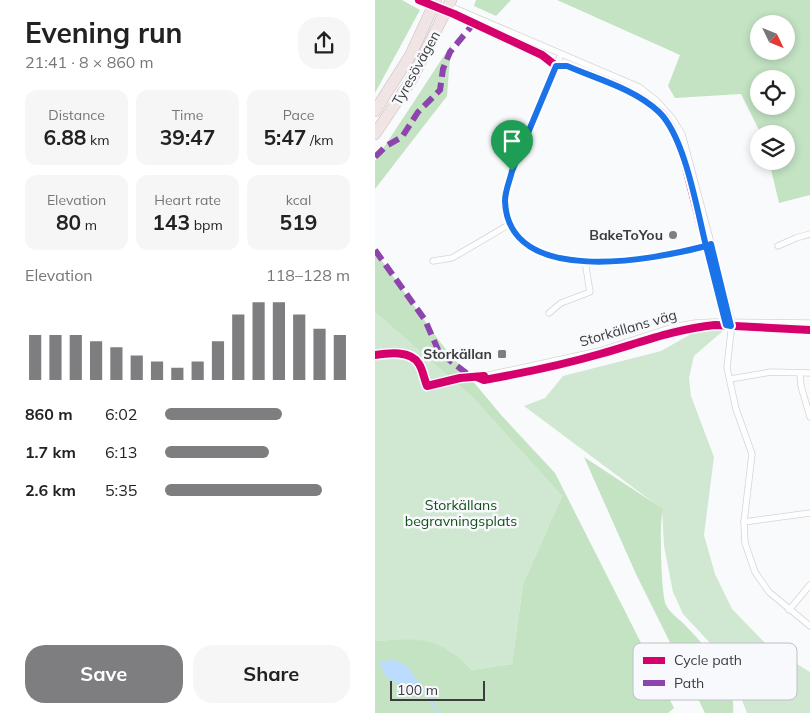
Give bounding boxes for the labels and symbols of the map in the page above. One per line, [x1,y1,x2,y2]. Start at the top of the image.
north arrow [750,15,795,60]
street label: Tyresövägen [388,28,444,108]
pin [491,120,533,171]
place label: BakeToYou [589,226,663,244]
marker: BakeToYou [667,229,679,241]
street label: Storkällans väg [577,306,679,350]
place label: Storkällan [423,345,492,363]
marker: Storkällan [496,348,508,360]
park label: Storkällans begravningsplats [405,496,517,530]
legend [633,643,797,700]
text: Cycle path [674,651,742,669]
text: Path [674,674,704,692]
scale bar [390,678,485,701]

